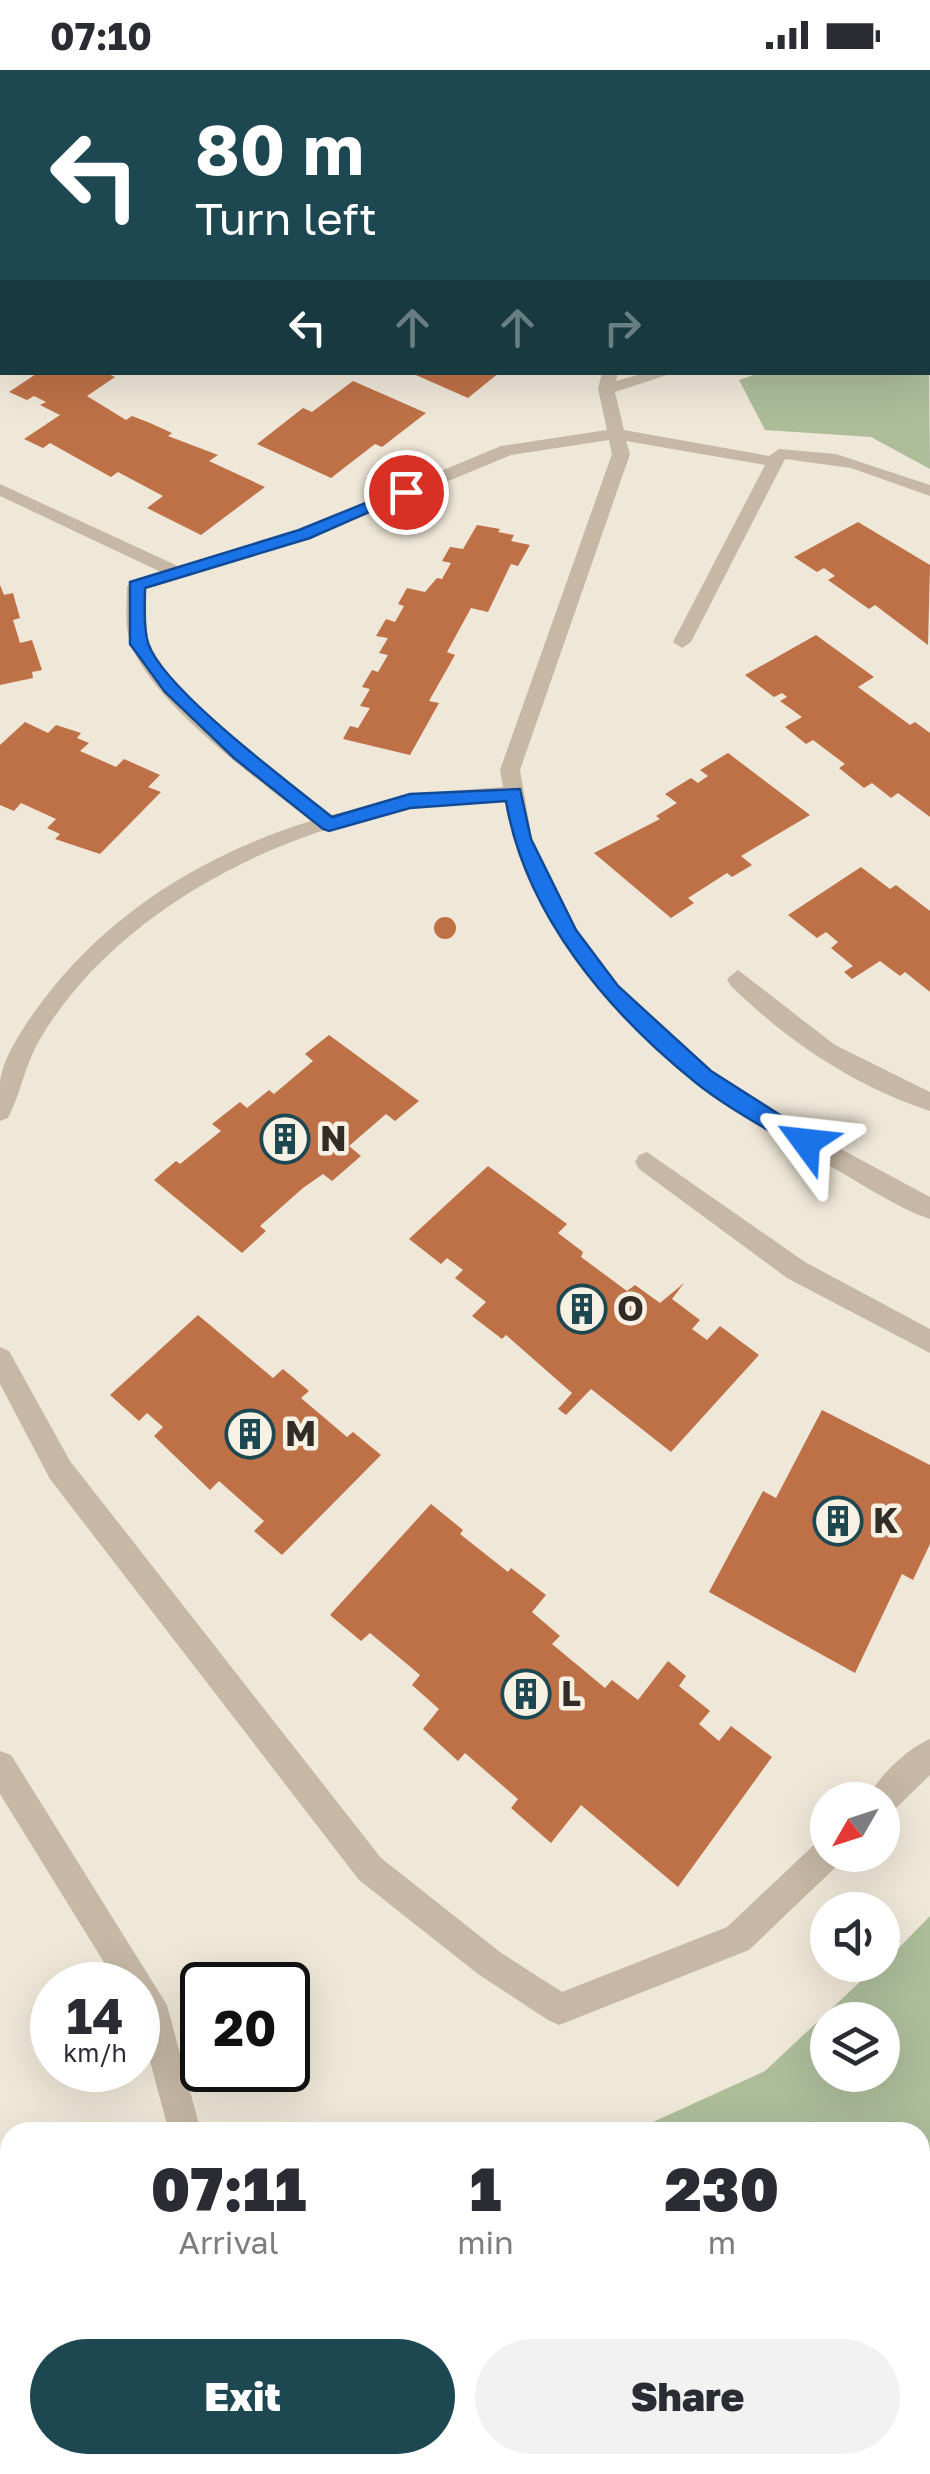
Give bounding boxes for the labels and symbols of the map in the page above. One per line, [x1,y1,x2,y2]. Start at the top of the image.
pin [364,450,449,535]
position arrow [754,1090,858,1194]
building icon: N [259,1113,311,1165]
place label: N [320,1117,347,1159]
building icon: O [556,1283,608,1335]
place label: O [617,1287,644,1329]
building icon: M [224,1408,276,1460]
place label: M [285,1412,316,1454]
building icon: K [812,1495,864,1547]
place label: K [873,1499,898,1541]
building icon: L [500,1668,552,1720]
place label: L [561,1672,581,1714]
north arrow [810,1782,900,1872]
speed limit sign: 20 [180,1962,310,2092]

